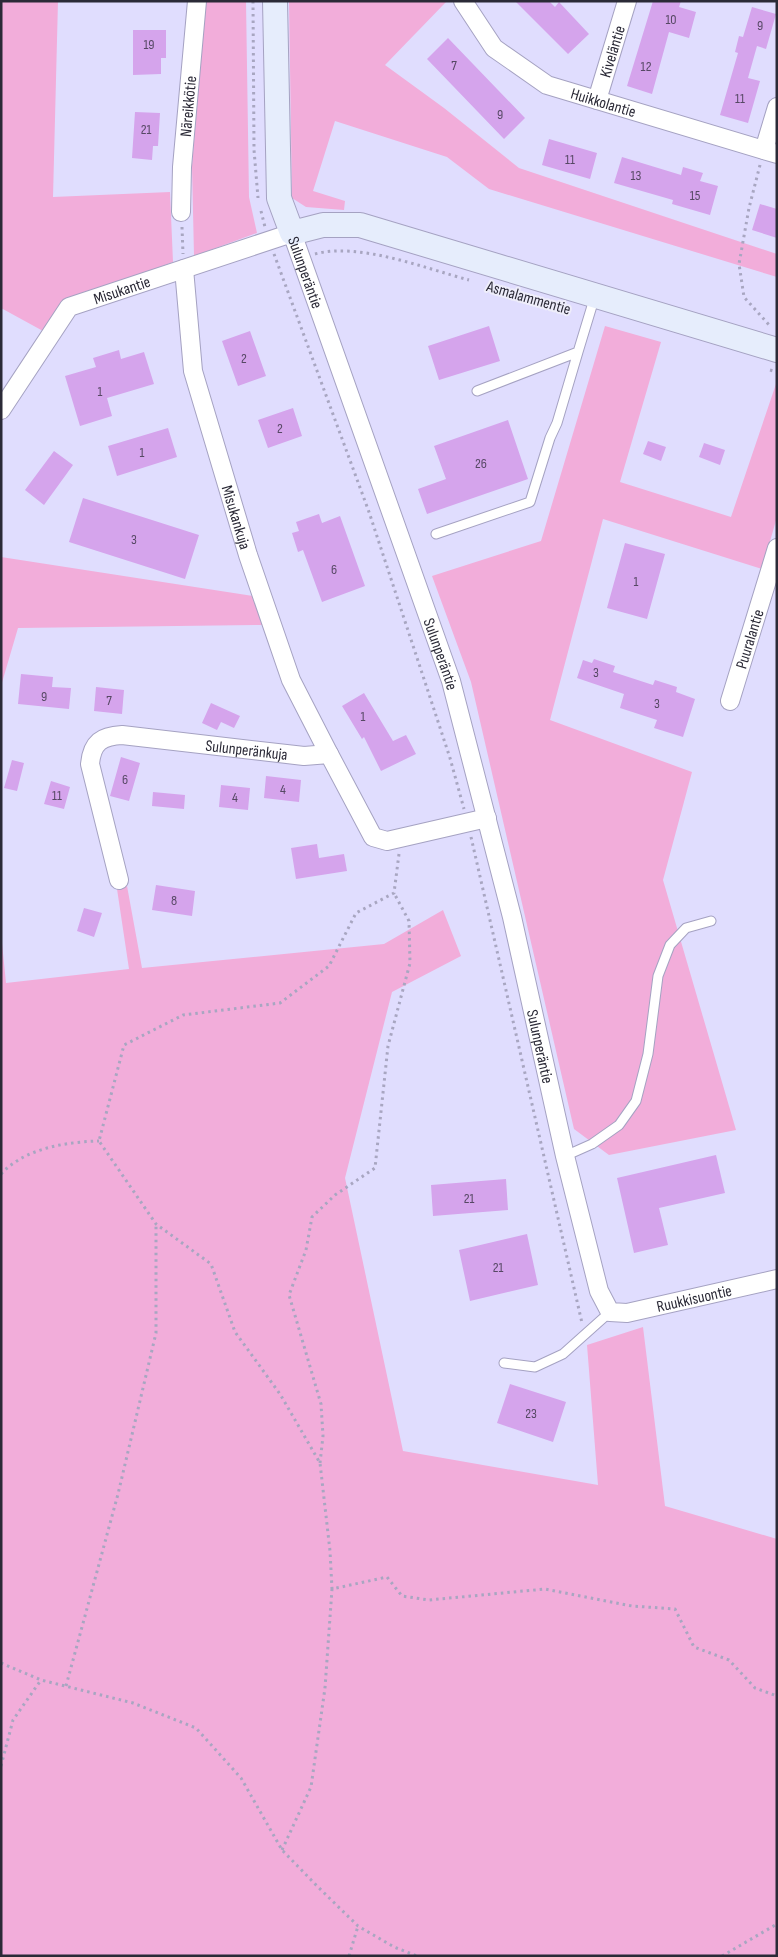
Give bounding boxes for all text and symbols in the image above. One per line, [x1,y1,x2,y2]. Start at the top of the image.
house number: 10 [665,11,677,28]
house number: 9 [757,17,763,34]
street label: Kiveläntie [596,23,630,80]
house number: 19 [143,36,155,53]
house number: 7 [451,57,457,74]
house number: 12 [641,58,652,75]
street label: Näreikkötie [177,75,201,138]
street label: Huikkolantie [568,85,638,122]
house number: 11 [735,90,745,107]
house number: 9 [497,106,503,123]
house number: 21 [141,121,151,138]
house number: 11 [565,151,575,168]
house number: 13 [631,167,642,184]
house number: 15 [690,187,701,204]
street label: Sulunperäntie [283,234,326,311]
street label: Misukantie [91,273,153,309]
street label: Asmalammentie [483,277,573,319]
house number: 2 [241,350,247,367]
house number: 1 [98,383,103,400]
house number: 2 [277,420,283,437]
house number: 1 [140,444,145,461]
house number: 26 [475,455,487,472]
street label: Misukankuja [217,483,254,552]
house number: 3 [131,531,137,548]
house number: 6 [331,561,337,578]
house number: 1 [634,573,639,590]
street label: Puuralantie [732,607,769,671]
street label: Sulunperäntie [418,616,461,692]
house number: 3 [593,664,599,681]
house number: 9 [41,688,47,705]
house number: 7 [106,692,112,709]
house number: 3 [654,695,660,712]
house number: 1 [361,708,366,725]
street label: Sulunperänkuja [205,737,289,765]
house number: 6 [122,771,128,788]
house number: 4 [280,781,286,798]
house number: 11 [52,787,62,804]
house number: 4 [232,789,238,806]
house number: 8 [171,892,177,909]
street label: Sulunperäntie [522,1008,557,1085]
house number: 21 [464,1190,474,1207]
house number: 21 [493,1259,503,1276]
street label: Ruukkisuontie [655,1282,734,1317]
house number: 23 [525,1405,537,1422]

